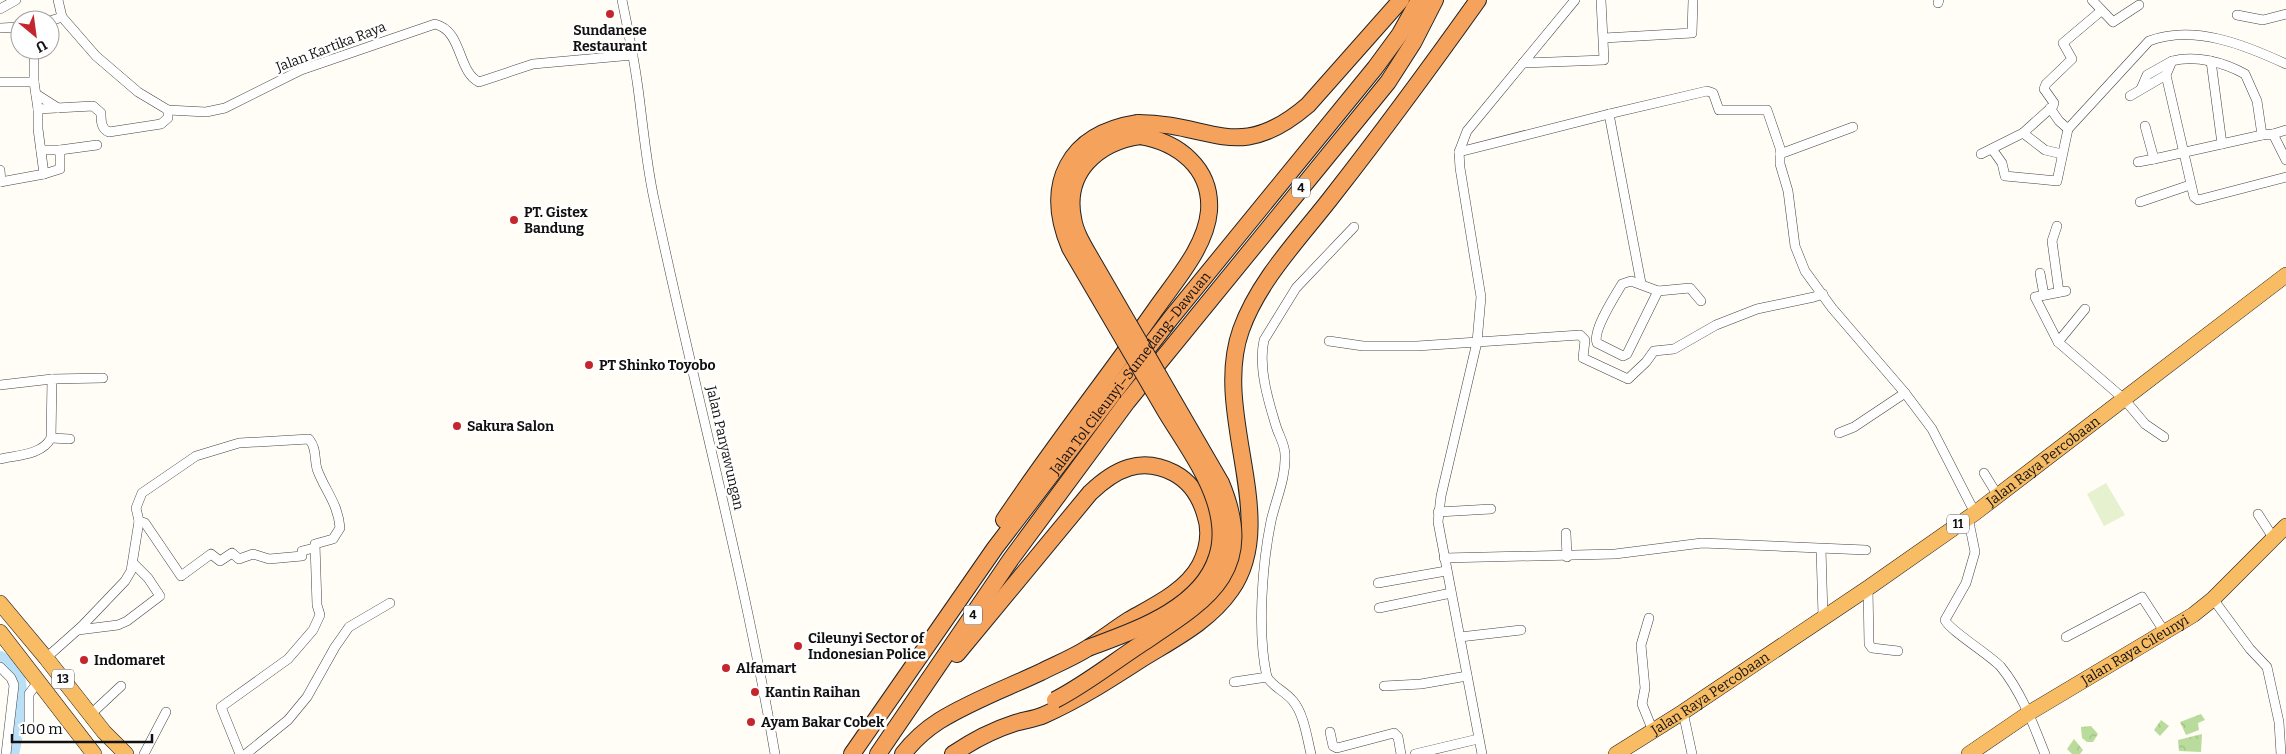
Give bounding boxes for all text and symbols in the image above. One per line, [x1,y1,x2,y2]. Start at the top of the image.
marker: Sundanese Restaurant [604,8,616,20]
north arrow [10,10,60,60]
street label: Jalan Kartika Raya [273,18,389,76]
place label: Sundanese Restaurant [573,22,648,55]
text: U [32,36,50,56]
road number: 4 [1292,178,1310,198]
place label: PT. Gistex Bandung [524,204,588,237]
marker: PT. Gistex Bandung [508,214,520,226]
street label: Jalan Tol Cileunyi–Sumedang–Dawuan [1046,268,1214,478]
place label: PT Shinko Toyobo [599,357,716,374]
marker: PT Shinko Toyobo [583,359,595,371]
street label: Jalan Panyawungan [702,383,748,512]
street label: Jalan Raya Percobaan [1982,412,2103,510]
place label: Sakura Salon [467,418,554,435]
marker: Sakura Salon [451,420,463,432]
road number: 11 [1947,514,1969,534]
road number: 4 [964,606,982,624]
street label: Jalan Raya Cileunyi [2077,611,2192,689]
place label: Cileunyi Sector of Indonesian Police [808,630,926,663]
marker: Cileunyi Sector of Indonesian Police [792,640,804,652]
street label: Jalan Raya Percobaan [1647,648,1773,739]
place label: Indomaret [94,652,166,669]
marker: Indomaret [78,654,90,666]
place label: Alfamart [736,660,797,677]
marker: Alfamart [720,662,732,674]
road number: 13 [52,670,74,689]
place label: Kantin Raihan [765,684,860,701]
marker: Kantin Raihan [749,686,761,698]
scale bar [12,712,152,744]
place label: Ayam Bakar Cobek [761,714,885,731]
marker: Ayam Bakar Cobek [745,716,757,728]
text: 100 m [20,720,63,738]

